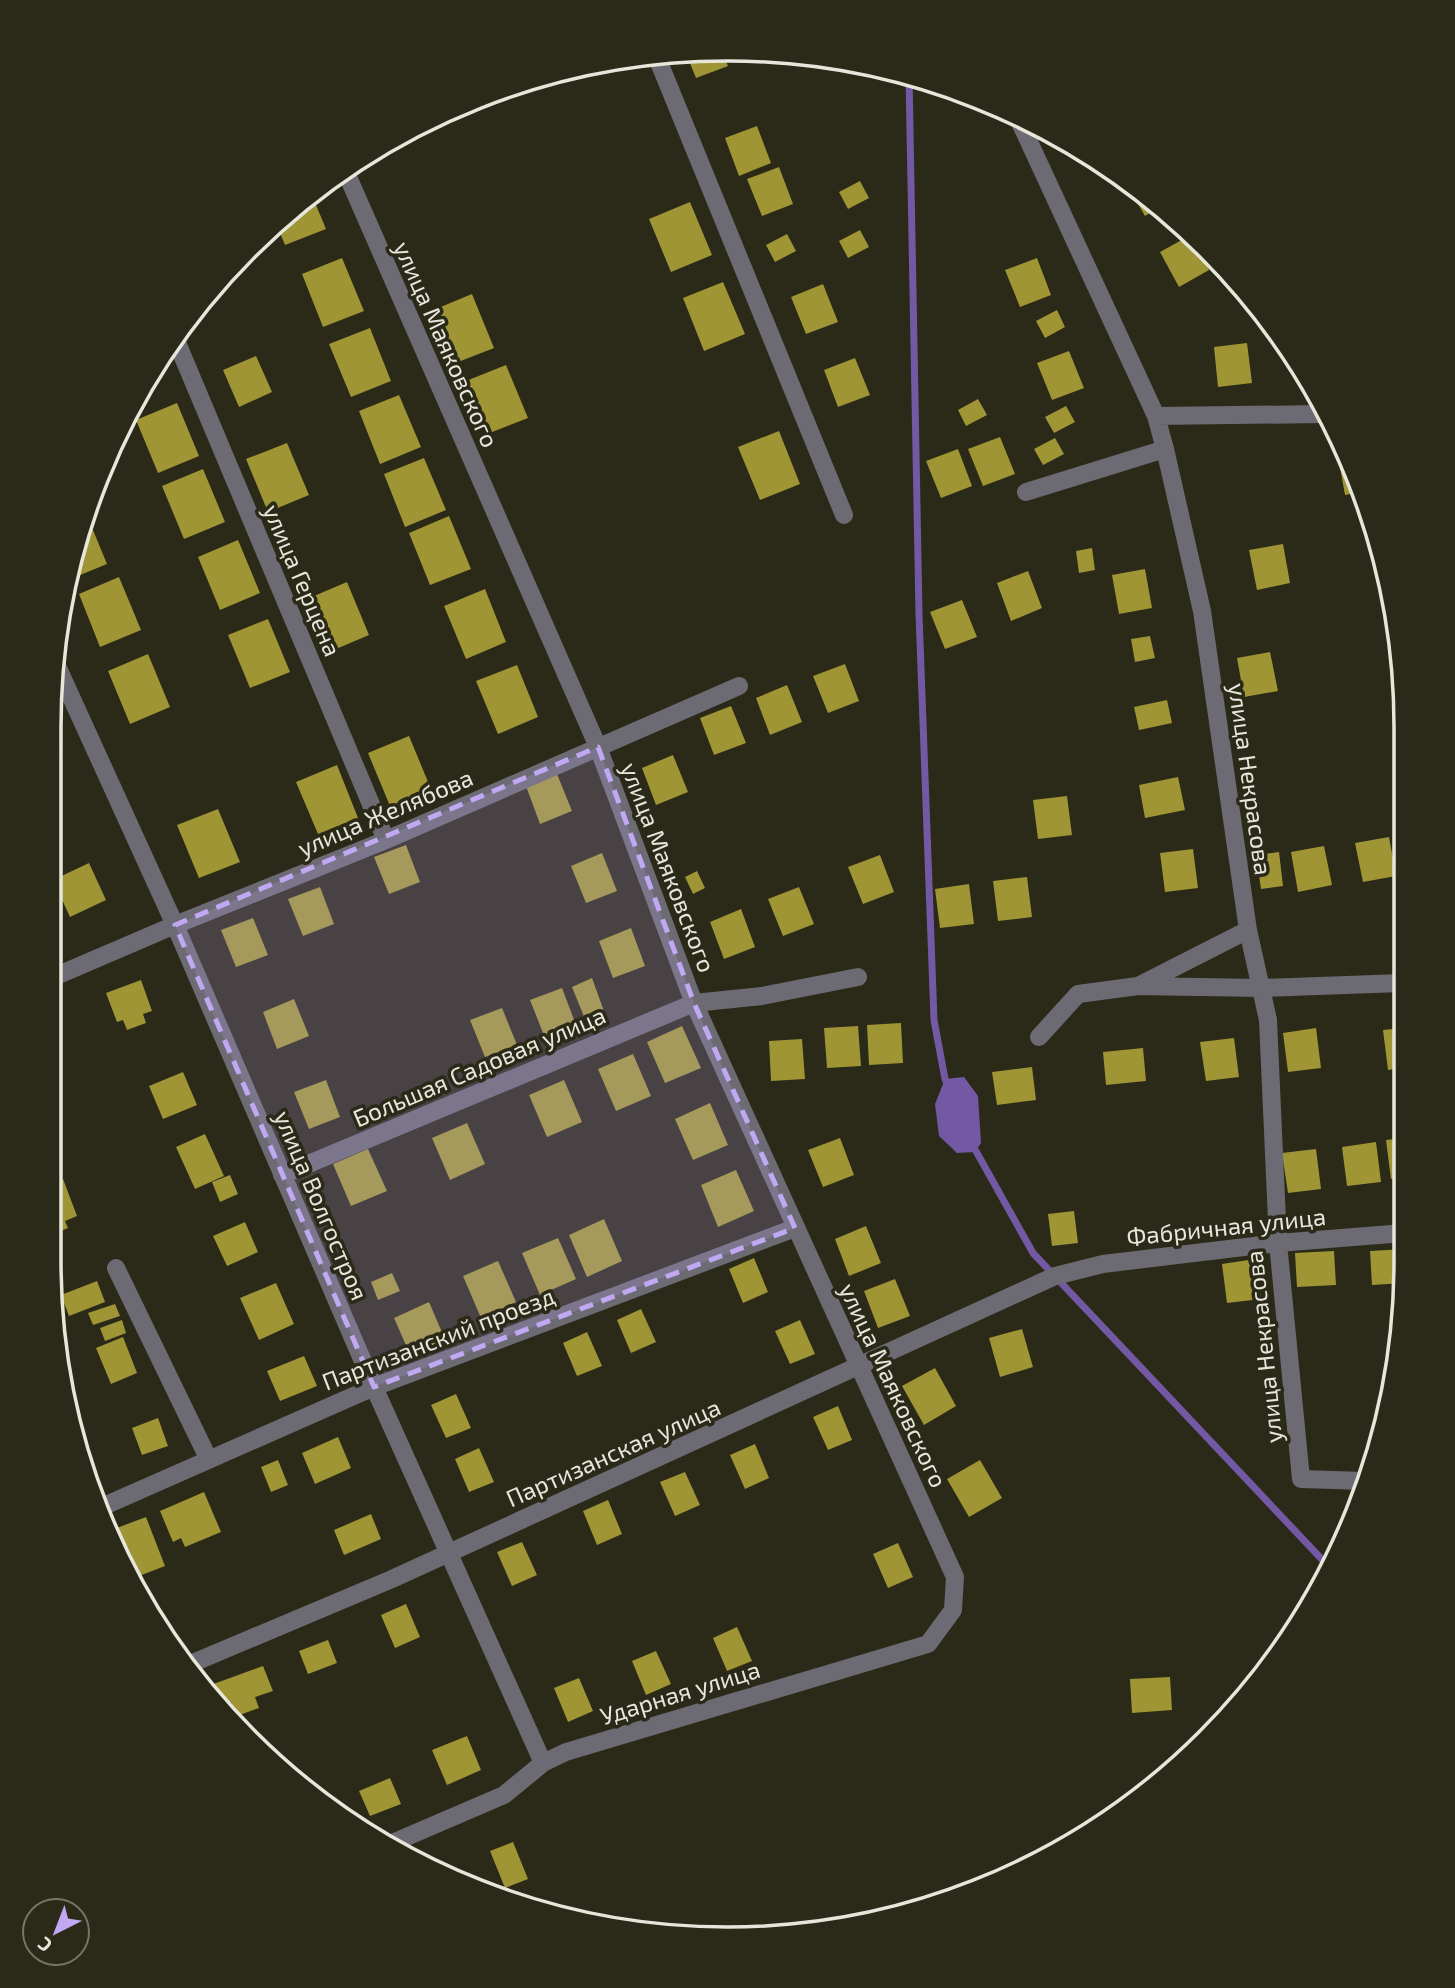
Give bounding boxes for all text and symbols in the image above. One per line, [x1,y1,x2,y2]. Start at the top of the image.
street label: улица Маяковского [388,237,505,452]
street label: улица Герцена [257,500,348,661]
street label: улица Некрасова [1222,681,1279,877]
street label: улица Маяковского [615,758,722,976]
street label: улица Желябова [293,762,477,863]
street label: Большая Садовая улица [348,1000,610,1133]
street label: улица Волгостроя [268,1106,375,1305]
street label: Фабричная улица [1125,1201,1327,1252]
street label: улица Некрасова [1238,1249,1289,1445]
street label: улица Маяковского [833,1278,954,1492]
street label: Партизанский проезд [318,1280,558,1396]
street label: Партизанская улица [501,1392,725,1513]
street label: Ударная улица [597,1654,764,1731]
north arrow [21,1897,91,1967]
text: С [32,1933,56,1957]

